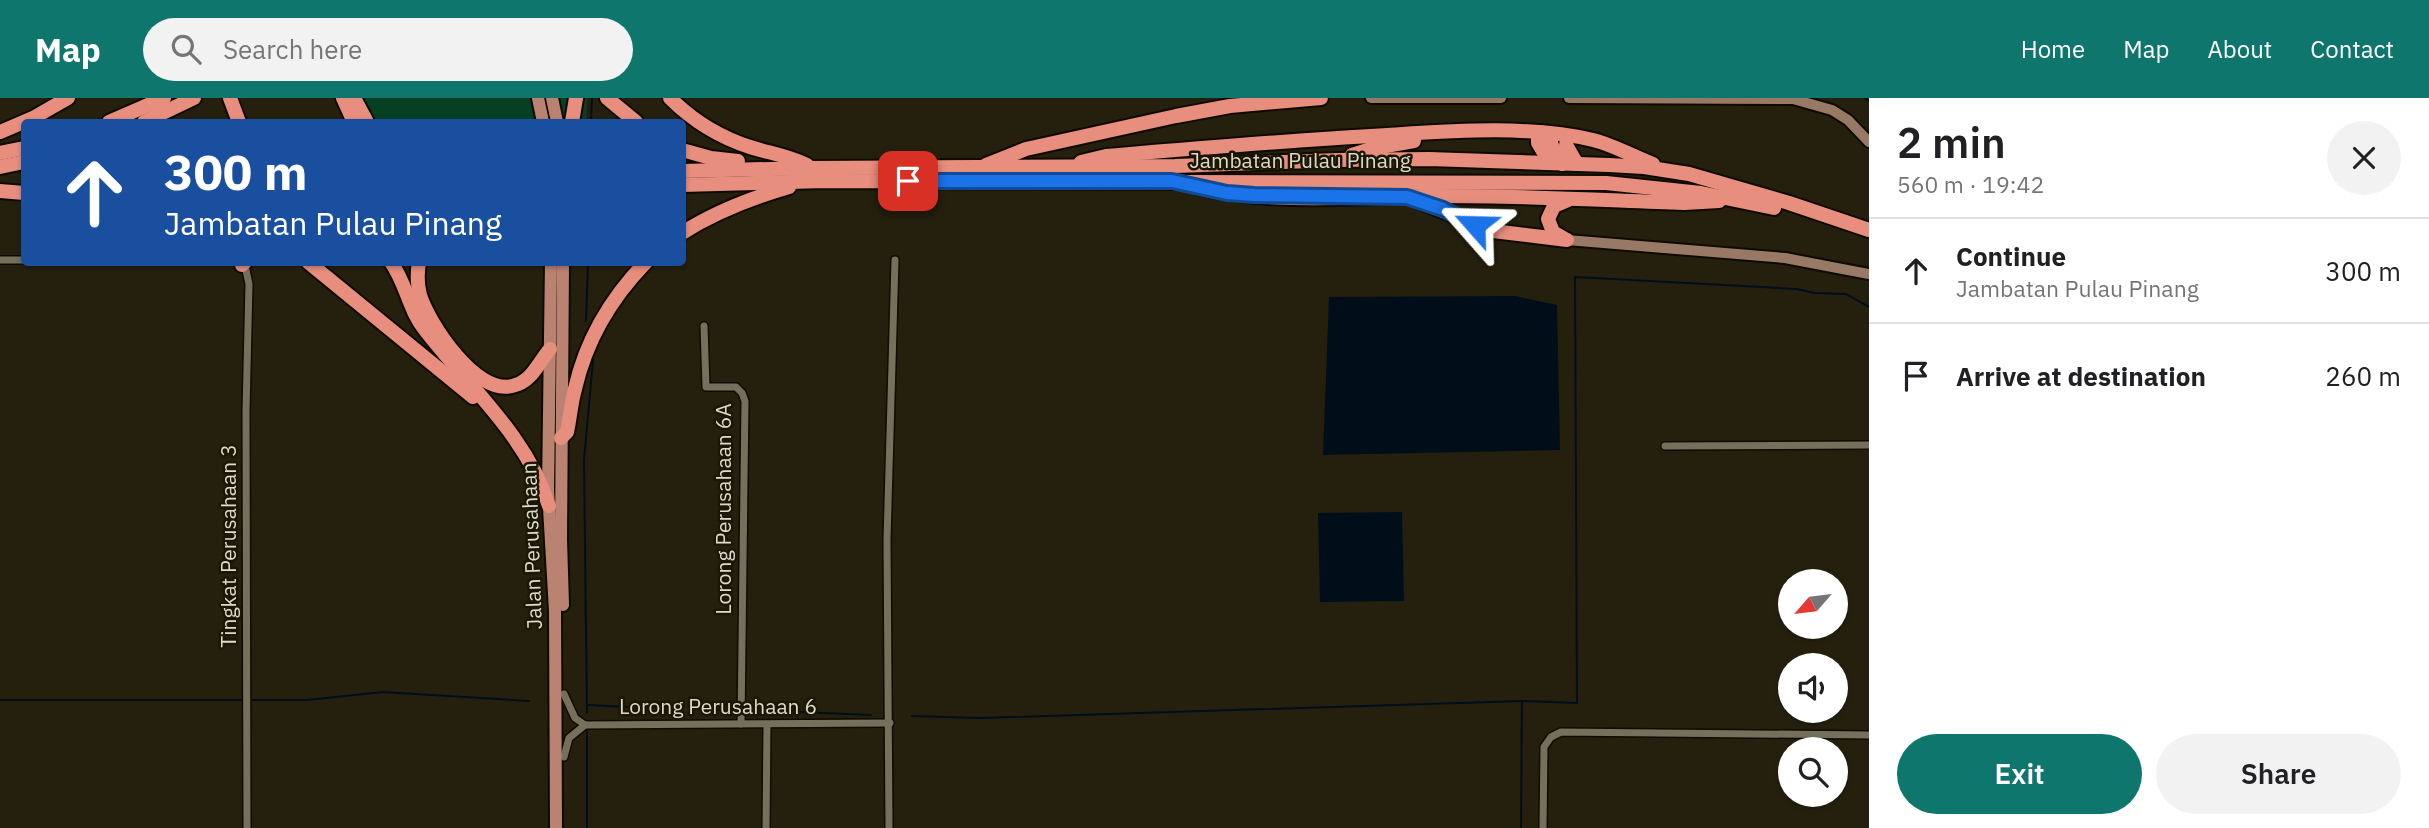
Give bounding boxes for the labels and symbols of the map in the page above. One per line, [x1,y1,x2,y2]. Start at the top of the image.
street label: Jambatan Pulau Pinang [1189,146,1411,174]
pin [878,151,938,211]
position arrow [1438,188,1512,262]
street label: Lorong Perusahaan 6A [709,403,737,615]
street label: Tingkat Perusahaan 3 [214,444,242,648]
street label: Jalan Perusahaan [514,462,548,630]
north arrow [1778,569,1848,639]
street label: Lorong Perusahaan 6 [619,692,817,720]

